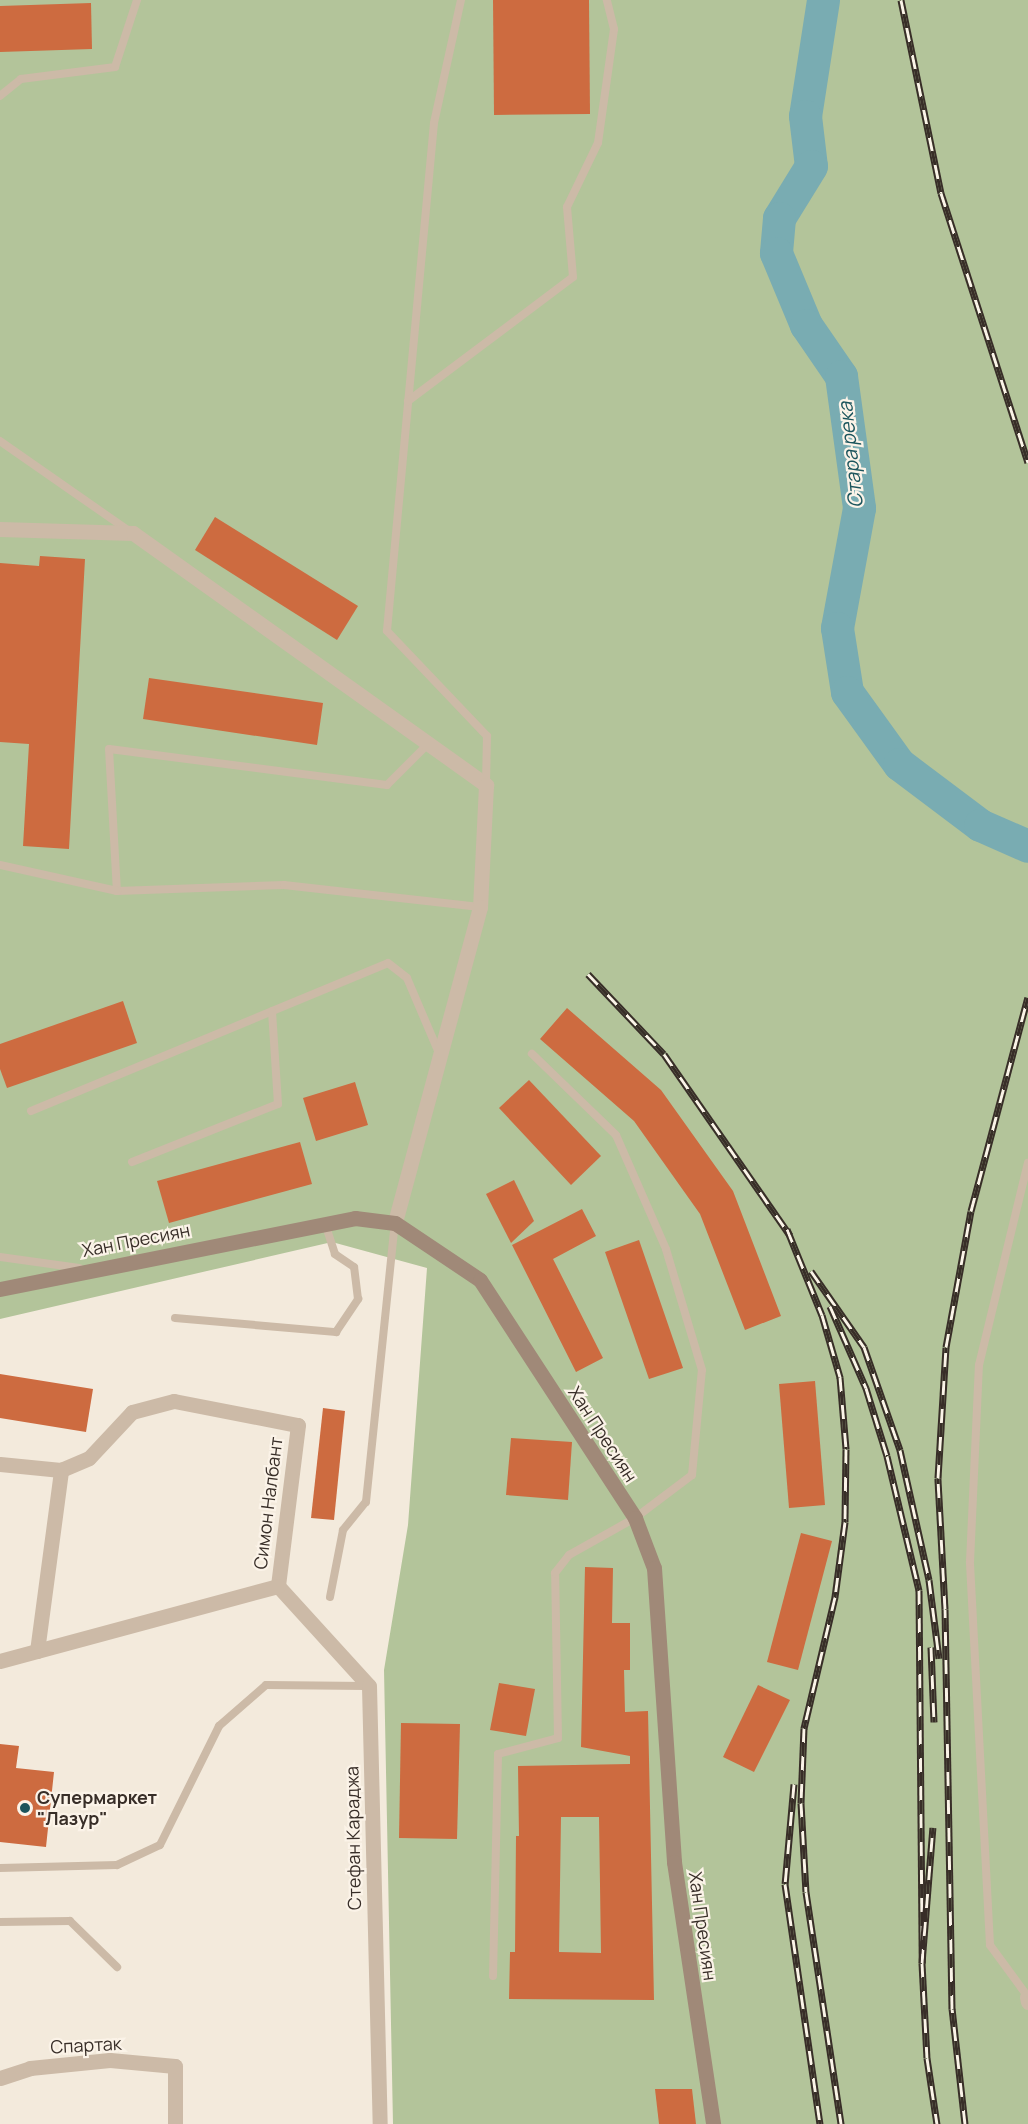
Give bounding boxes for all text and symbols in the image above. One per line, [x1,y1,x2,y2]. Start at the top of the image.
water label: Стара река [832,401,868,509]
street label: Хан Пресиян [80,1219,192,1261]
street label: Хан Пресиян [564,1382,642,1486]
street label: Симон Налбант [249,1435,287,1571]
street label: Стефан Караджа [341,1766,365,1910]
place label: Супермаркет "Лазур" [37,1787,157,1830]
marker: Супермаркет "Лазур" [18,1801,32,1815]
street label: Хан Пресиян [685,1870,721,1982]
street label: Спартак [50,2032,122,2058]

